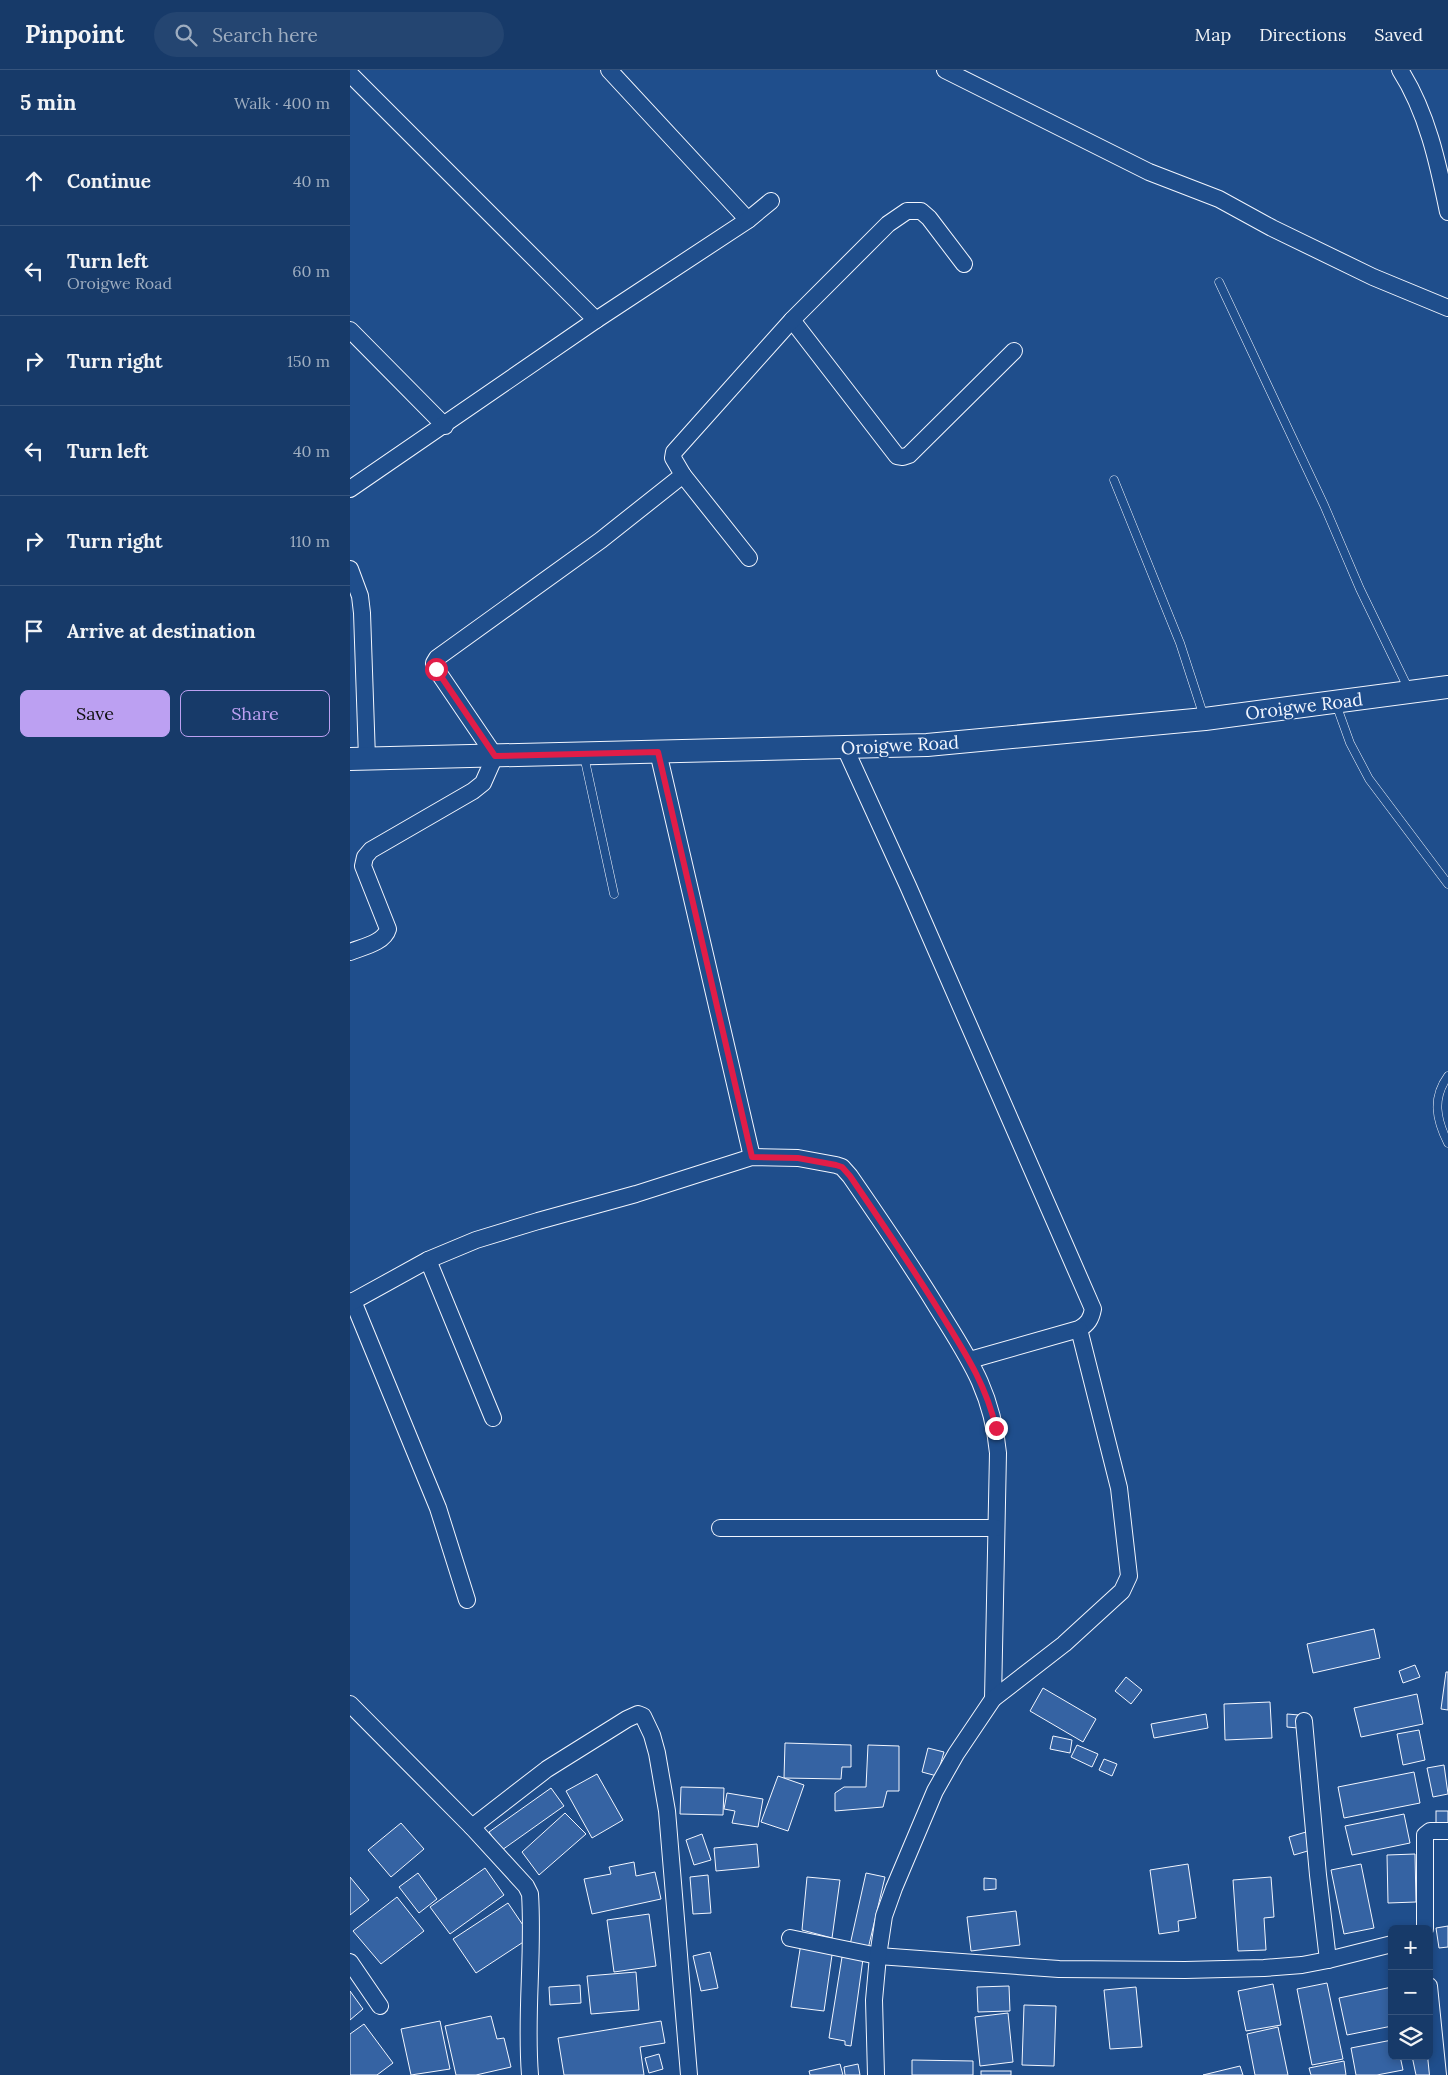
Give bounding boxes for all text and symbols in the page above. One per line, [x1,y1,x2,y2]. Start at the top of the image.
search box [154,12,504,57]
text: Pinpoint [25,19,124,50]
icon: search [172,21,200,49]
text: Search here [212,23,318,47]
text: Map [1195,23,1231,46]
text: Directions [1259,23,1346,46]
text: Saved [1374,23,1423,46]
text: 5 min [20,89,76,116]
text: Walk · 400 m [234,93,330,113]
icon: ahead [20,167,48,195]
text: Continue [67,169,151,193]
text: 40 m [293,171,330,191]
text: Turn left [67,249,148,273]
icon: left [20,257,48,285]
text: 60 m [292,261,330,281]
text: Oroigwe Road [67,273,172,293]
icon: right [20,347,48,375]
text: Turn right [67,349,163,373]
text: 150 m [287,351,330,371]
icon: left [20,437,48,465]
text: Turn left [67,439,148,463]
text: 40 m [293,441,330,461]
icon: right [20,527,48,555]
text: Turn right [67,529,163,553]
text: 110 m [290,531,330,551]
icon: arrive [20,617,48,645]
text: Arrive at destination [67,619,256,643]
route start [425,658,448,681]
street label: Oroigwe Road [1244,687,1364,725]
button: Save [20,690,170,737]
button: Share [180,690,330,737]
street label: Oroigwe Road [840,730,960,760]
route end [985,1417,1008,1440]
map controls [1388,1925,1433,2060]
button: + [1388,1925,1433,1970]
button: − [1388,1970,1433,2015]
button: layers [1388,2015,1433,2060]

